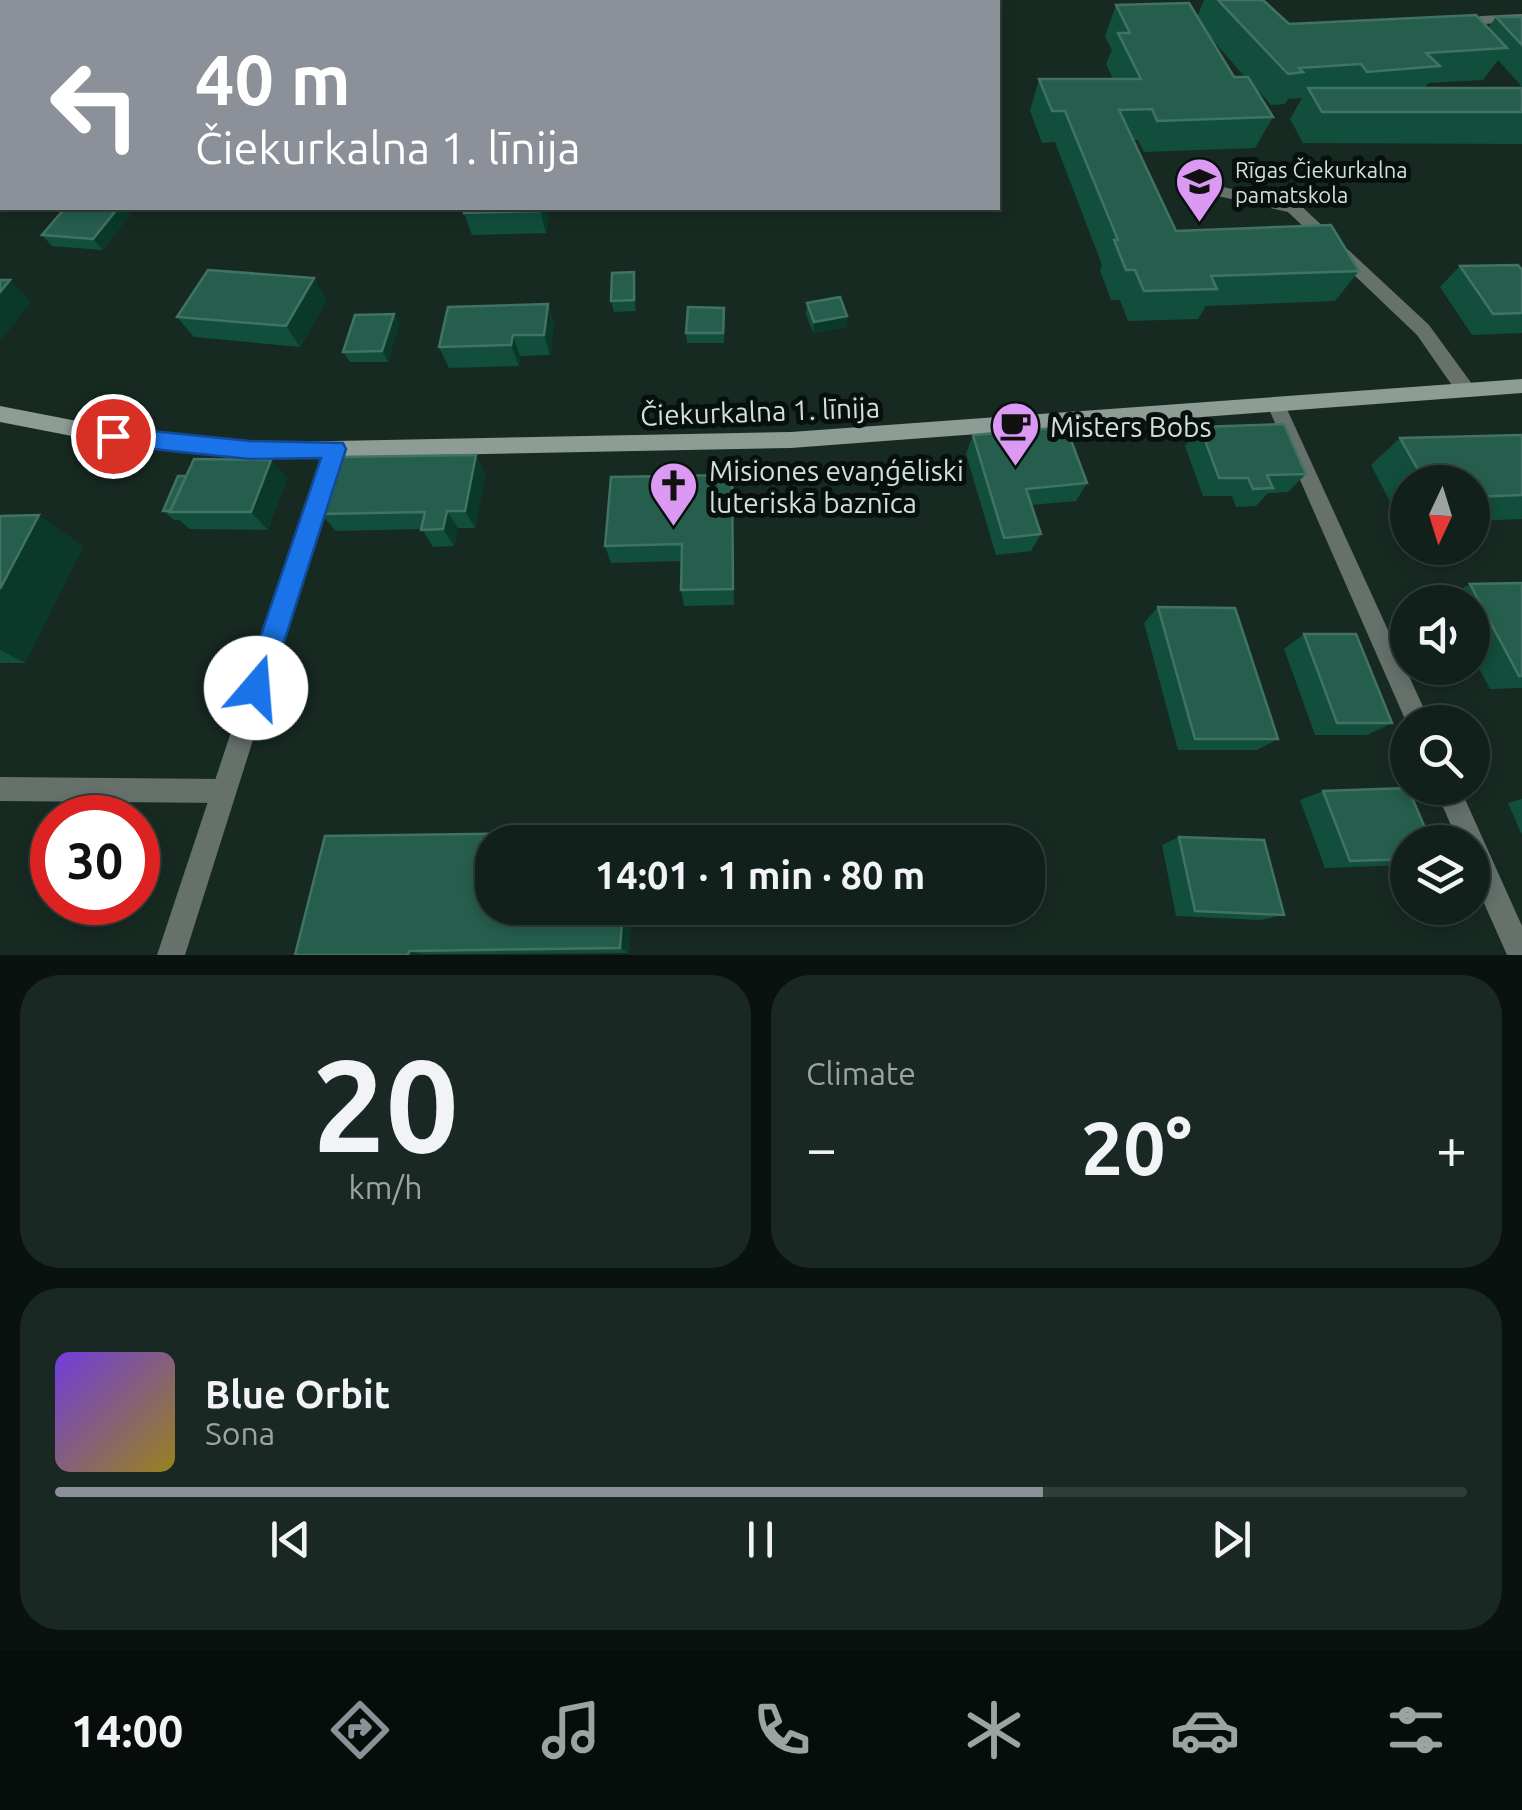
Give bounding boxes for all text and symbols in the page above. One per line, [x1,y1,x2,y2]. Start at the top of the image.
icon: left [30,40,160,170]
text: 40 m [195,40,351,118]
text: Čiekurkalna 1. līnija [195,122,581,173]
school or university icon: Rīgas Čiekurkalna pamatskola [1174,156,1226,224]
place label: Rīgas Čiekurkalna pamatskola [1235,157,1408,207]
street label: Čiekurkalna 1. līnija [639,390,880,431]
pin [71,394,156,479]
cafe icon: Misters Bobs [989,400,1041,468]
icon: arrive [86,409,141,464]
place label: Misters Bobs [1050,411,1212,442]
place label: Misiones evaņģēliski luteriskā baznīca [709,455,964,518]
church icon: Misiones evaņģēliski luteriskā baznīca [648,460,700,528]
north arrow [1390,465,1490,565]
map controls [1390,465,1490,925]
button: sound [1390,585,1490,685]
position arrow [204,636,308,740]
button: search [1390,705,1490,805]
speed limit sign: 30 [30,795,160,925]
button: layers [1390,825,1490,925]
text: 14:01 · 1 min · 80 m [595,854,925,896]
text: 20 [312,1031,459,1177]
text: Climate [806,1055,916,1091]
text: 20° [1081,1105,1192,1189]
text: − [806,1117,837,1178]
text: + [1436,1117,1467,1178]
text: km/h [349,1169,422,1205]
text: Blue Orbit [205,1373,390,1415]
text: Sona [205,1415,275,1451]
icon: previous [263,1512,318,1567]
icon: pause [733,1512,788,1567]
icon: next [1204,1512,1259,1567]
icon: directions [325,1695,395,1765]
icon: music [536,1695,606,1765]
icon: phone [747,1695,817,1765]
icon: climate [959,1695,1029,1765]
icon: car [1170,1695,1240,1765]
icon: filters [1381,1695,1451,1765]
text: 14:00 [71,1705,183,1756]

